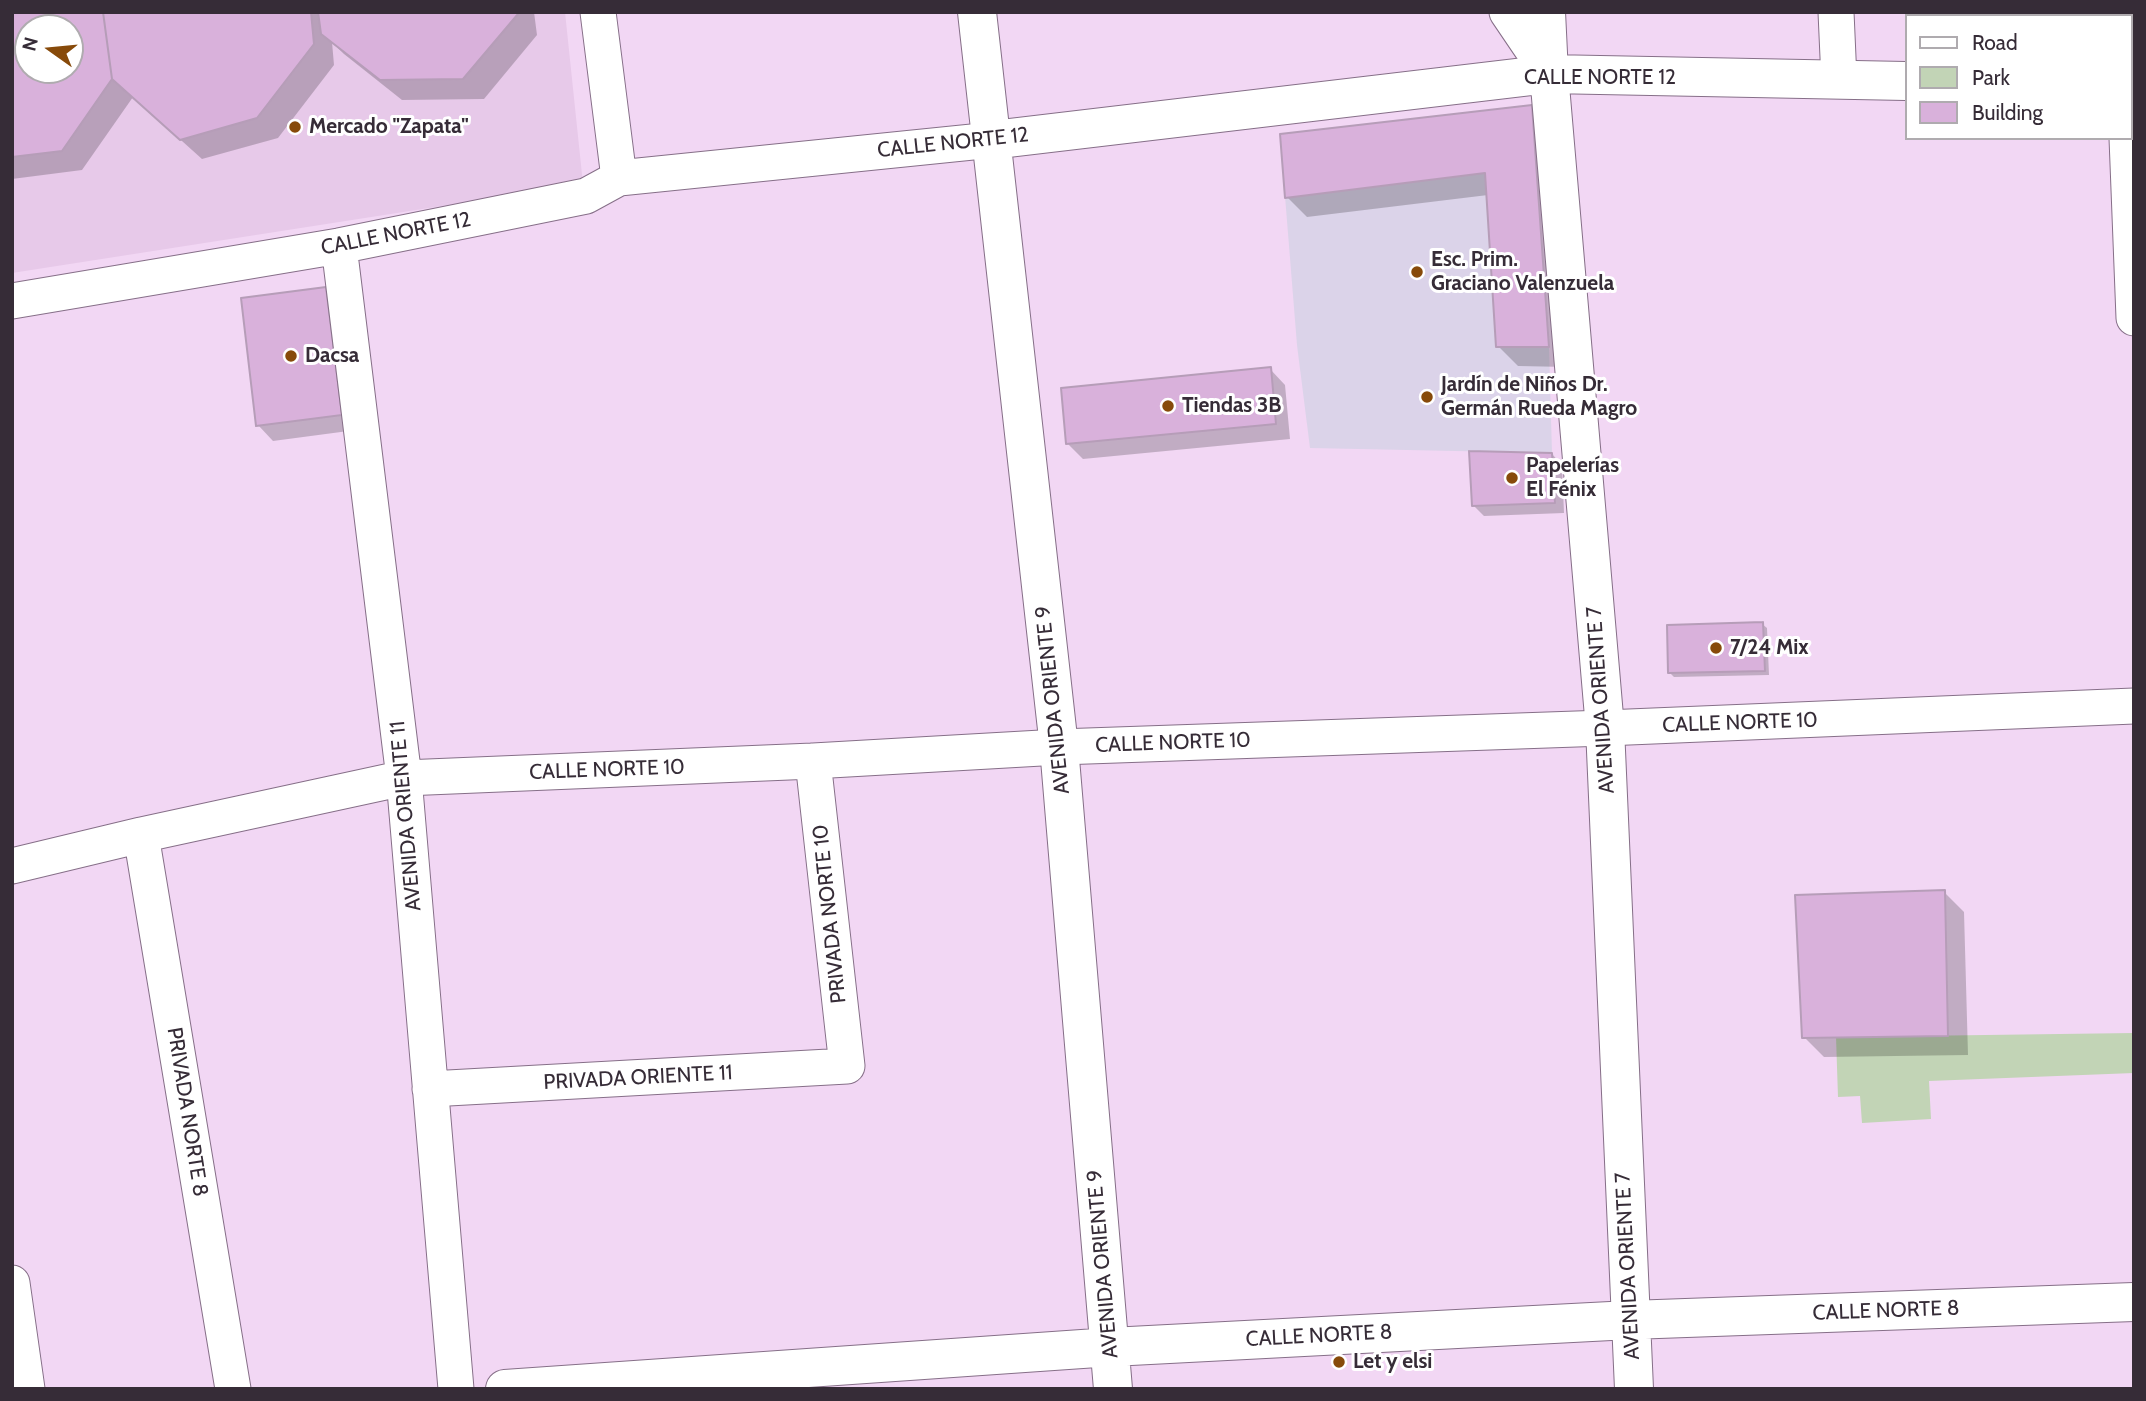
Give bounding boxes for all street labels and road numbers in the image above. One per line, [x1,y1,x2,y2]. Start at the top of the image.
street label: CALLE NORTE 12 [1524,65,1676,91]
street label: CALLE NORTE 12 [876,123,1030,163]
street label: CALLE NORTE 12 [319,207,473,261]
street label: AVENIDA ORIENTE 9 [1031,605,1075,795]
street label: AVENIDA ORIENTE 7 [1582,605,1620,795]
street label: CALLE NORTE 10 [1662,708,1818,738]
street label: AVENIDA ORIENTE 11 [385,720,427,912]
street label: CALLE NORTE 10 [1095,728,1251,758]
street label: CALLE NORTE 10 [529,755,685,785]
street label: PRIVADA NORTE 10 [808,823,852,1005]
street label: PRIVADA NORTE 8 [161,1026,213,1198]
street label: PRIVADA ORIENTE 11 [543,1060,733,1096]
street label: AVENIDA ORIENTE 9 [1082,1169,1124,1359]
street label: AVENIDA ORIENTE 7 [1611,1172,1645,1360]
street label: CALLE NORTE 8 [1812,1296,1960,1326]
street label: CALLE NORTE 8 [1245,1320,1393,1352]

